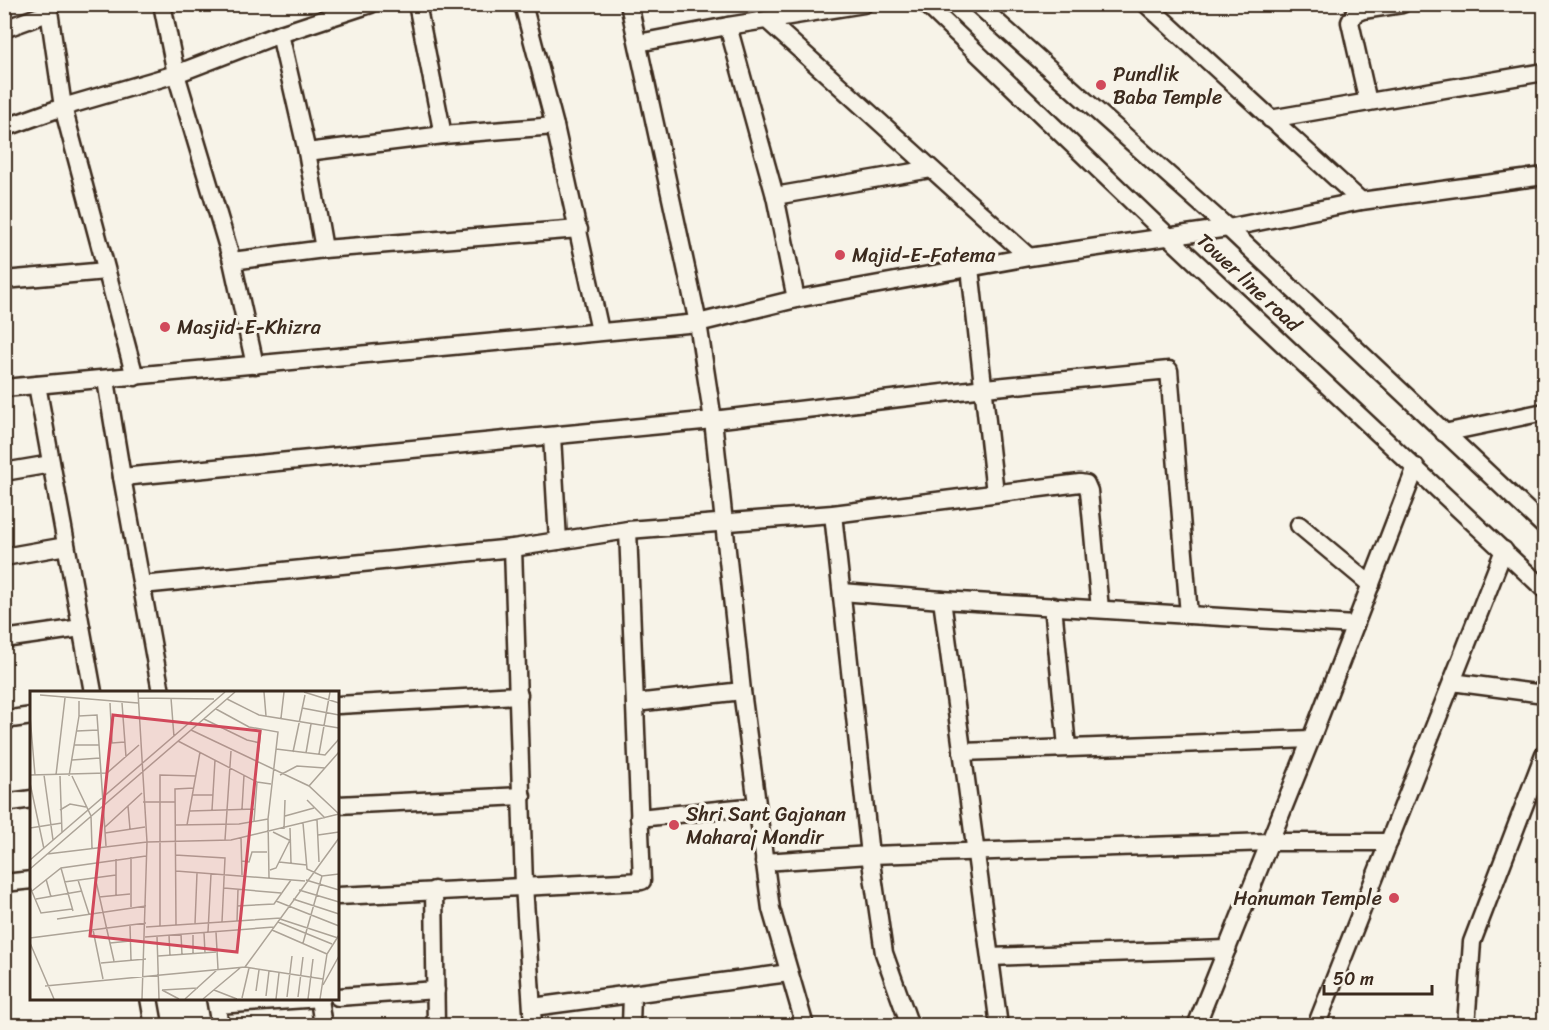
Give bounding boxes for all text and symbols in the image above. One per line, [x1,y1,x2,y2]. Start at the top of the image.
place label: Pundlik Baba Temple [1113,57,1222,115]
marker: Pundlik Baba Temple [1094,78,1108,92]
street label: Tower line road [1188,224,1310,342]
place label: Majid-E-Fatema [852,238,996,273]
marker: Majid-E-Fatema [833,248,847,262]
place label: Masjid-E-Khizra [177,310,322,345]
marker: Masjid-E-Khizra [158,320,172,334]
inset map [30,691,339,1000]
place label: Shri Sant Gajanan Maharaj Mandir [686,797,846,855]
marker: Shri Sant Gajanan Maharaj Mandir [667,818,681,832]
place label: Hanuman Temple [1233,881,1382,916]
marker: Hanuman Temple [1387,891,1401,905]
scale bar [1324,958,1432,996]
text: 50 m [1333,963,1374,995]

